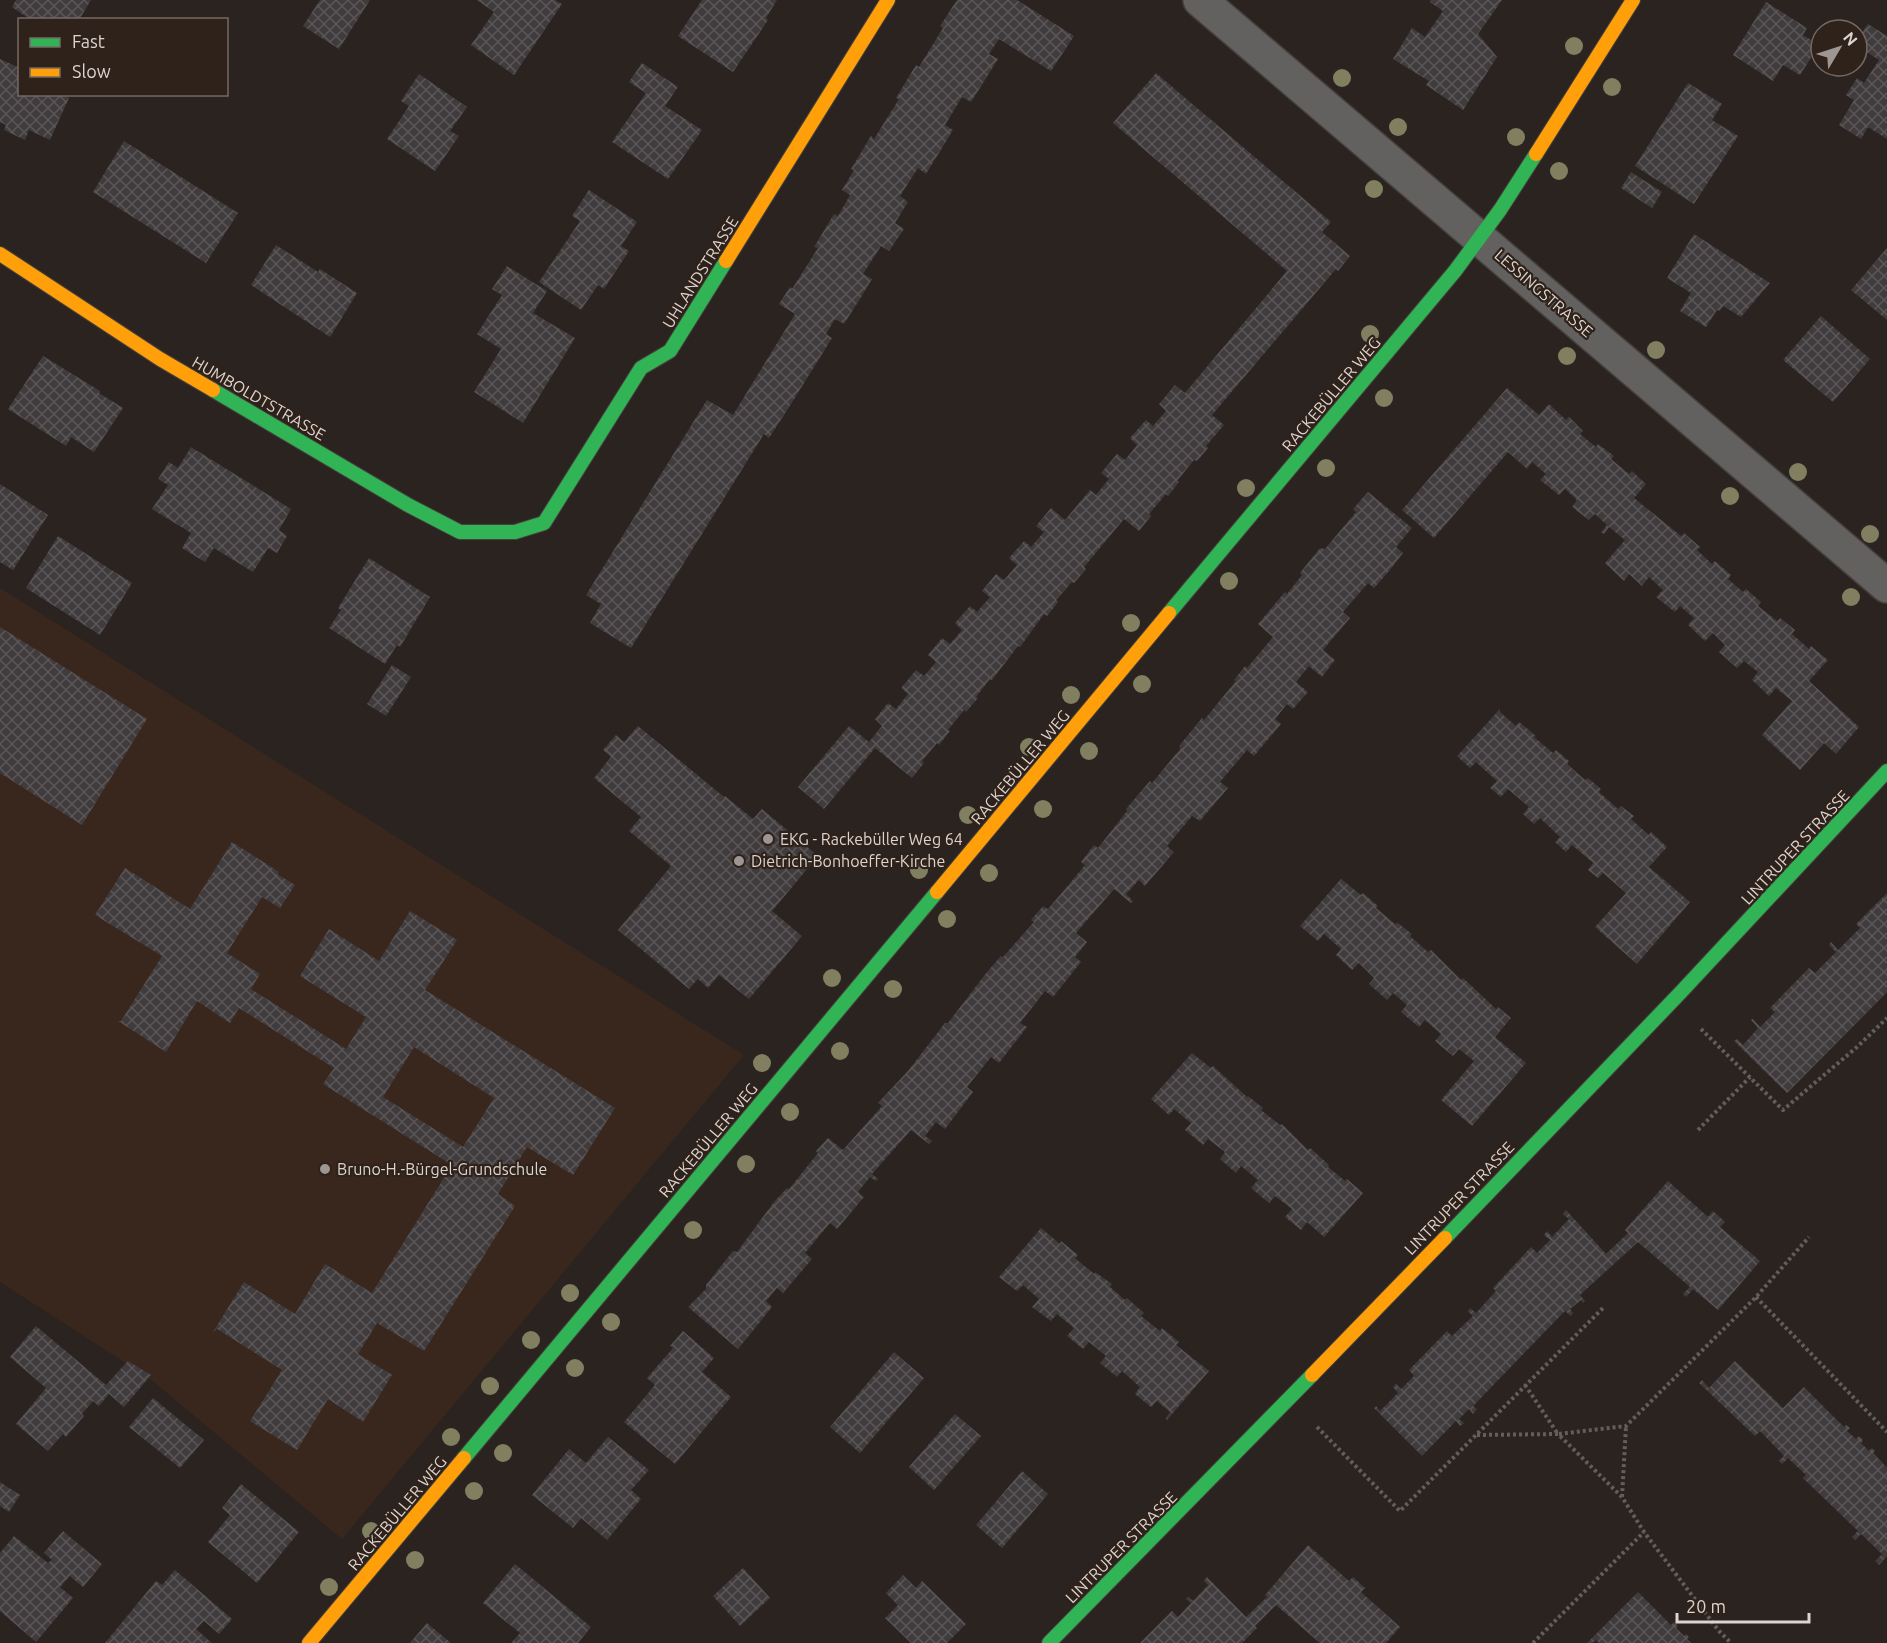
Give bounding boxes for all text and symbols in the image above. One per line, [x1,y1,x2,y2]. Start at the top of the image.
legend [18,18,228,96]
north arrow [1809,18,1869,78]
text: N [1840,28,1861,49]
text: Fast [72,31,105,51]
text: Slow [72,61,111,81]
street label: UHLANDSTRASSE [658,213,742,331]
street label: LESSINGSTRASSE [1491,245,1597,341]
street label: RACKEBÜLLER WEG [1278,333,1384,455]
street label: HUMBOLDTSTRASSE [189,353,329,443]
street label: RACKEBÜLLER WEG [967,706,1073,828]
street label: LINTRUPER STRASSE [1737,786,1853,908]
place label: EKG - Rackebüller Weg 64 [780,830,963,848]
marker: EKG - Rackebüller Weg 64 [761,832,775,846]
place label: Dietrich-Bonhoeffer-Kirche [751,852,945,870]
marker: Dietrich-Bonhoeffer-Kirche [732,854,746,868]
street label: RACKEBÜLLER WEG [655,1079,761,1201]
street label: LINTRUPER STRASSE [1401,1138,1517,1258]
place label: Bruno-H.-Bürgel-Grundschule [337,1160,547,1178]
marker: Bruno-H.-Bürgel-Grundschule [318,1162,332,1176]
street label: RACKEBÜLLER WEG [344,1452,450,1574]
street label: LINTRUPER STRASSE [1062,1488,1180,1606]
scale bar [1677,1586,1809,1624]
text: 20 m [1686,1596,1726,1616]

